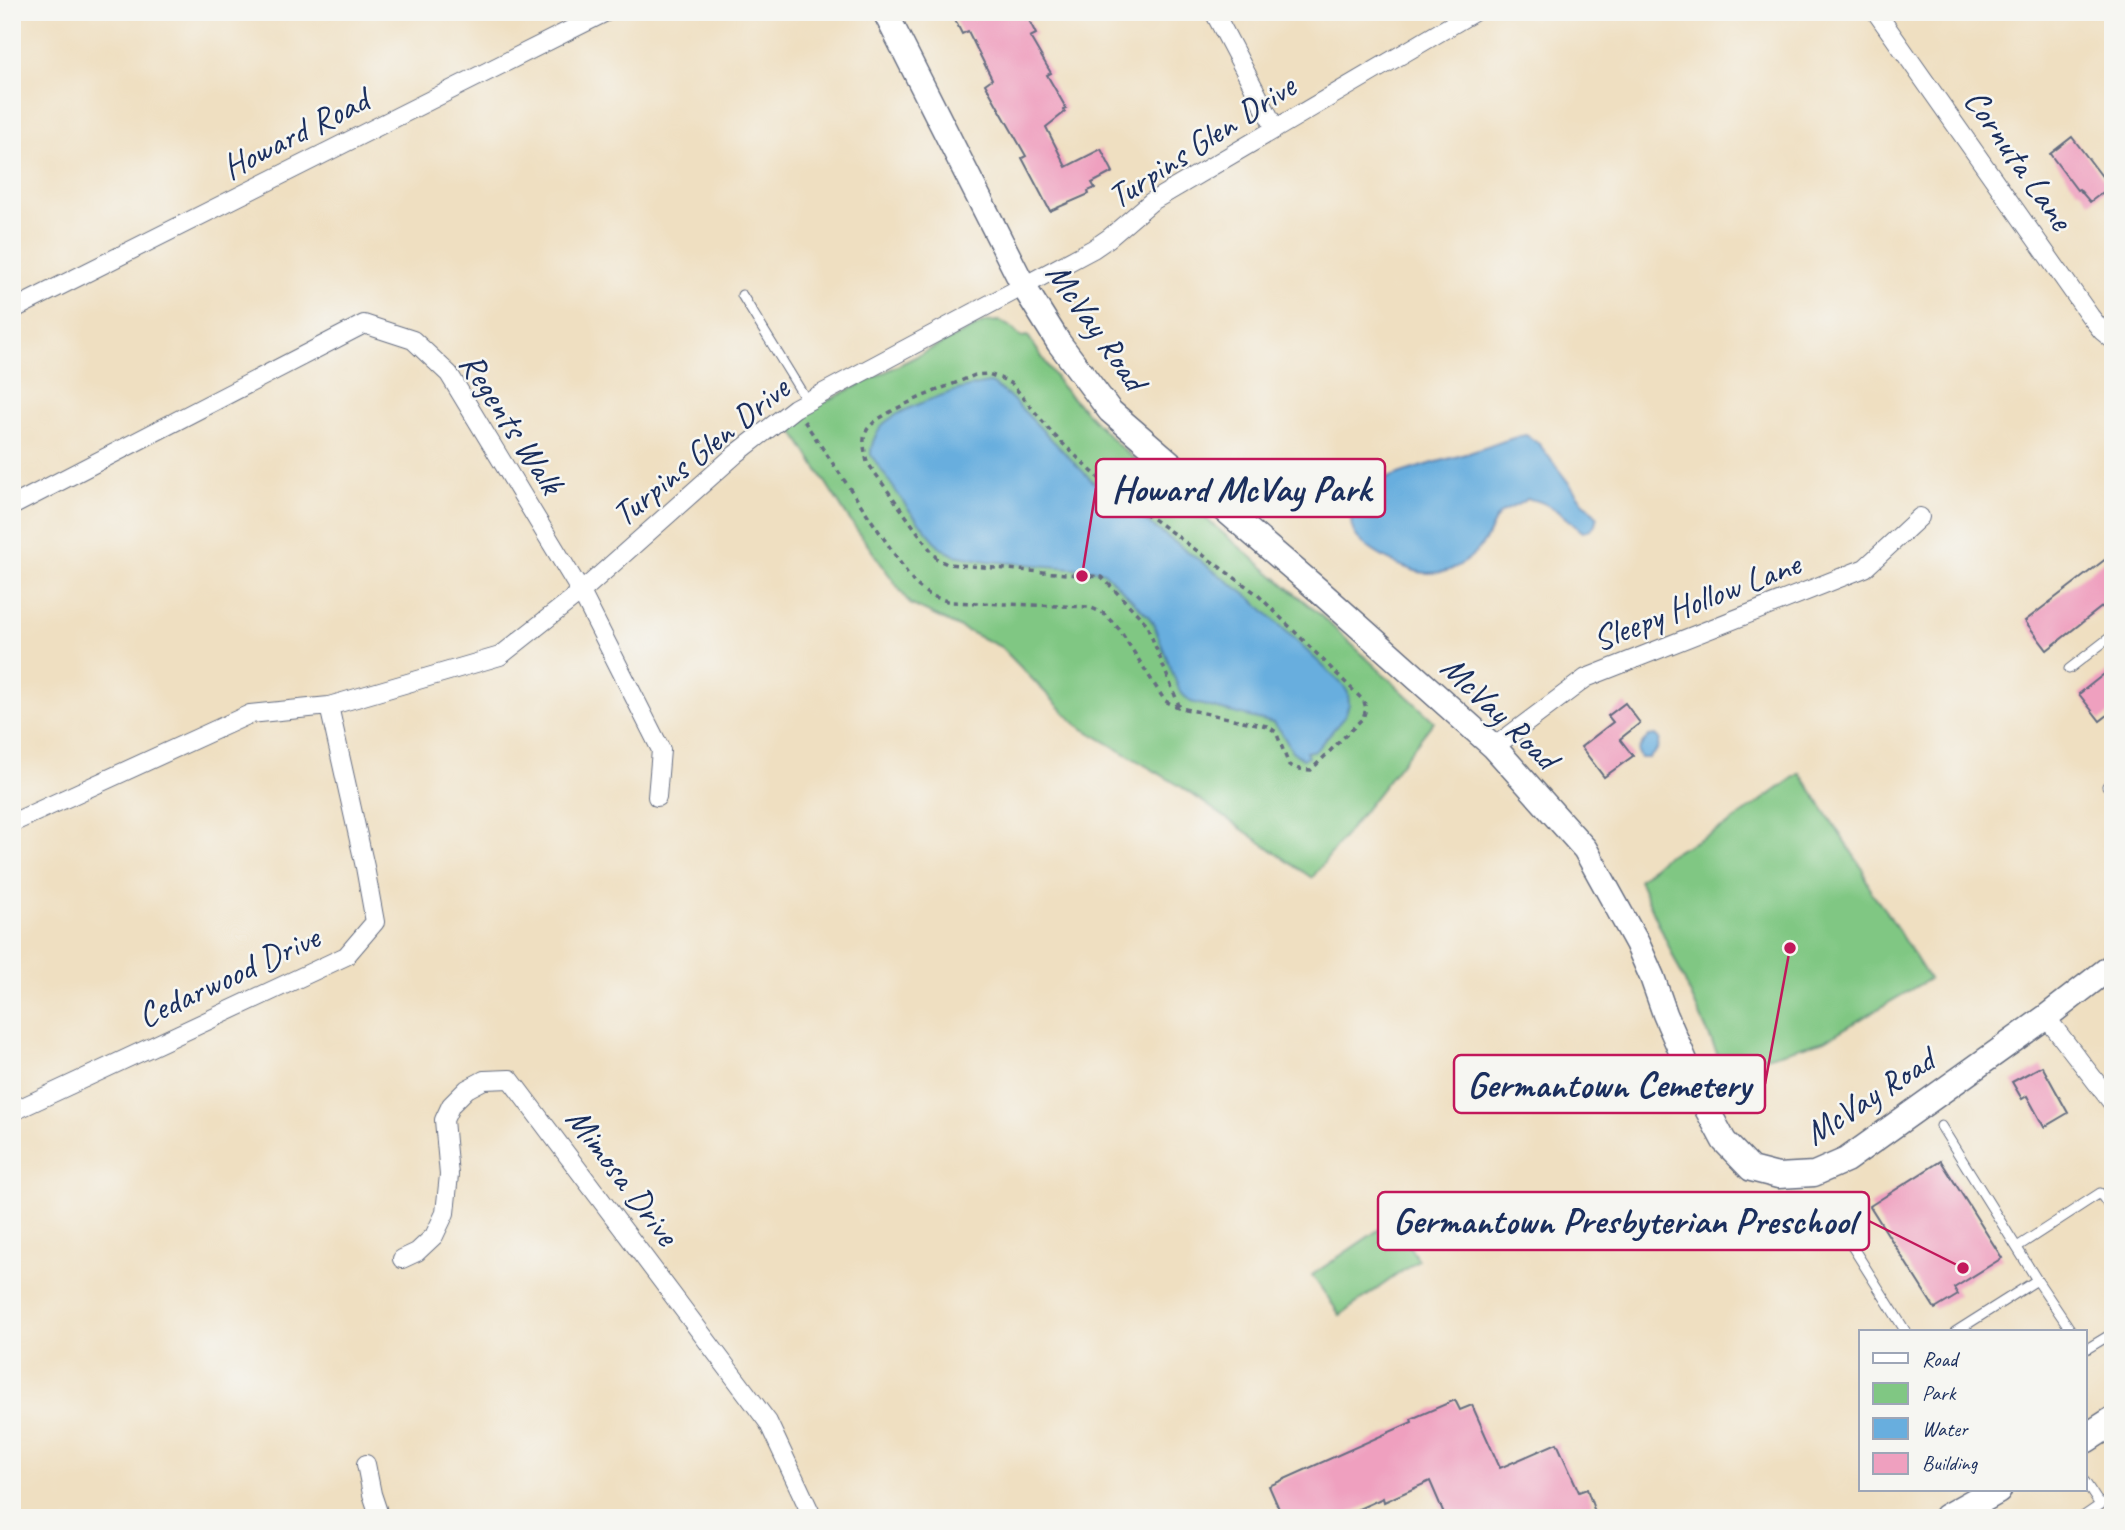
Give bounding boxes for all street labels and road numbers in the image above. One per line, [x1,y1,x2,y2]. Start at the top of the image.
street label: Turpins Glen Drive [1099,62,1306,219]
street label: Howard Road [214,75,381,189]
street label: Cornuta Lane [1954,80,2085,241]
street label: McVay Road [1036,253,1160,404]
street label: Regents Walk [449,344,575,504]
street label: Turpins Glen Drive [602,364,800,537]
street label: Sleepy Hollow Lane [1586,540,1809,662]
street label: McVay Road [1431,645,1572,783]
street label: Cedarwood Drive [130,914,329,1038]
street label: McVay Road [1796,1035,1947,1155]
street label: Mimosa Drive [556,1098,691,1256]

